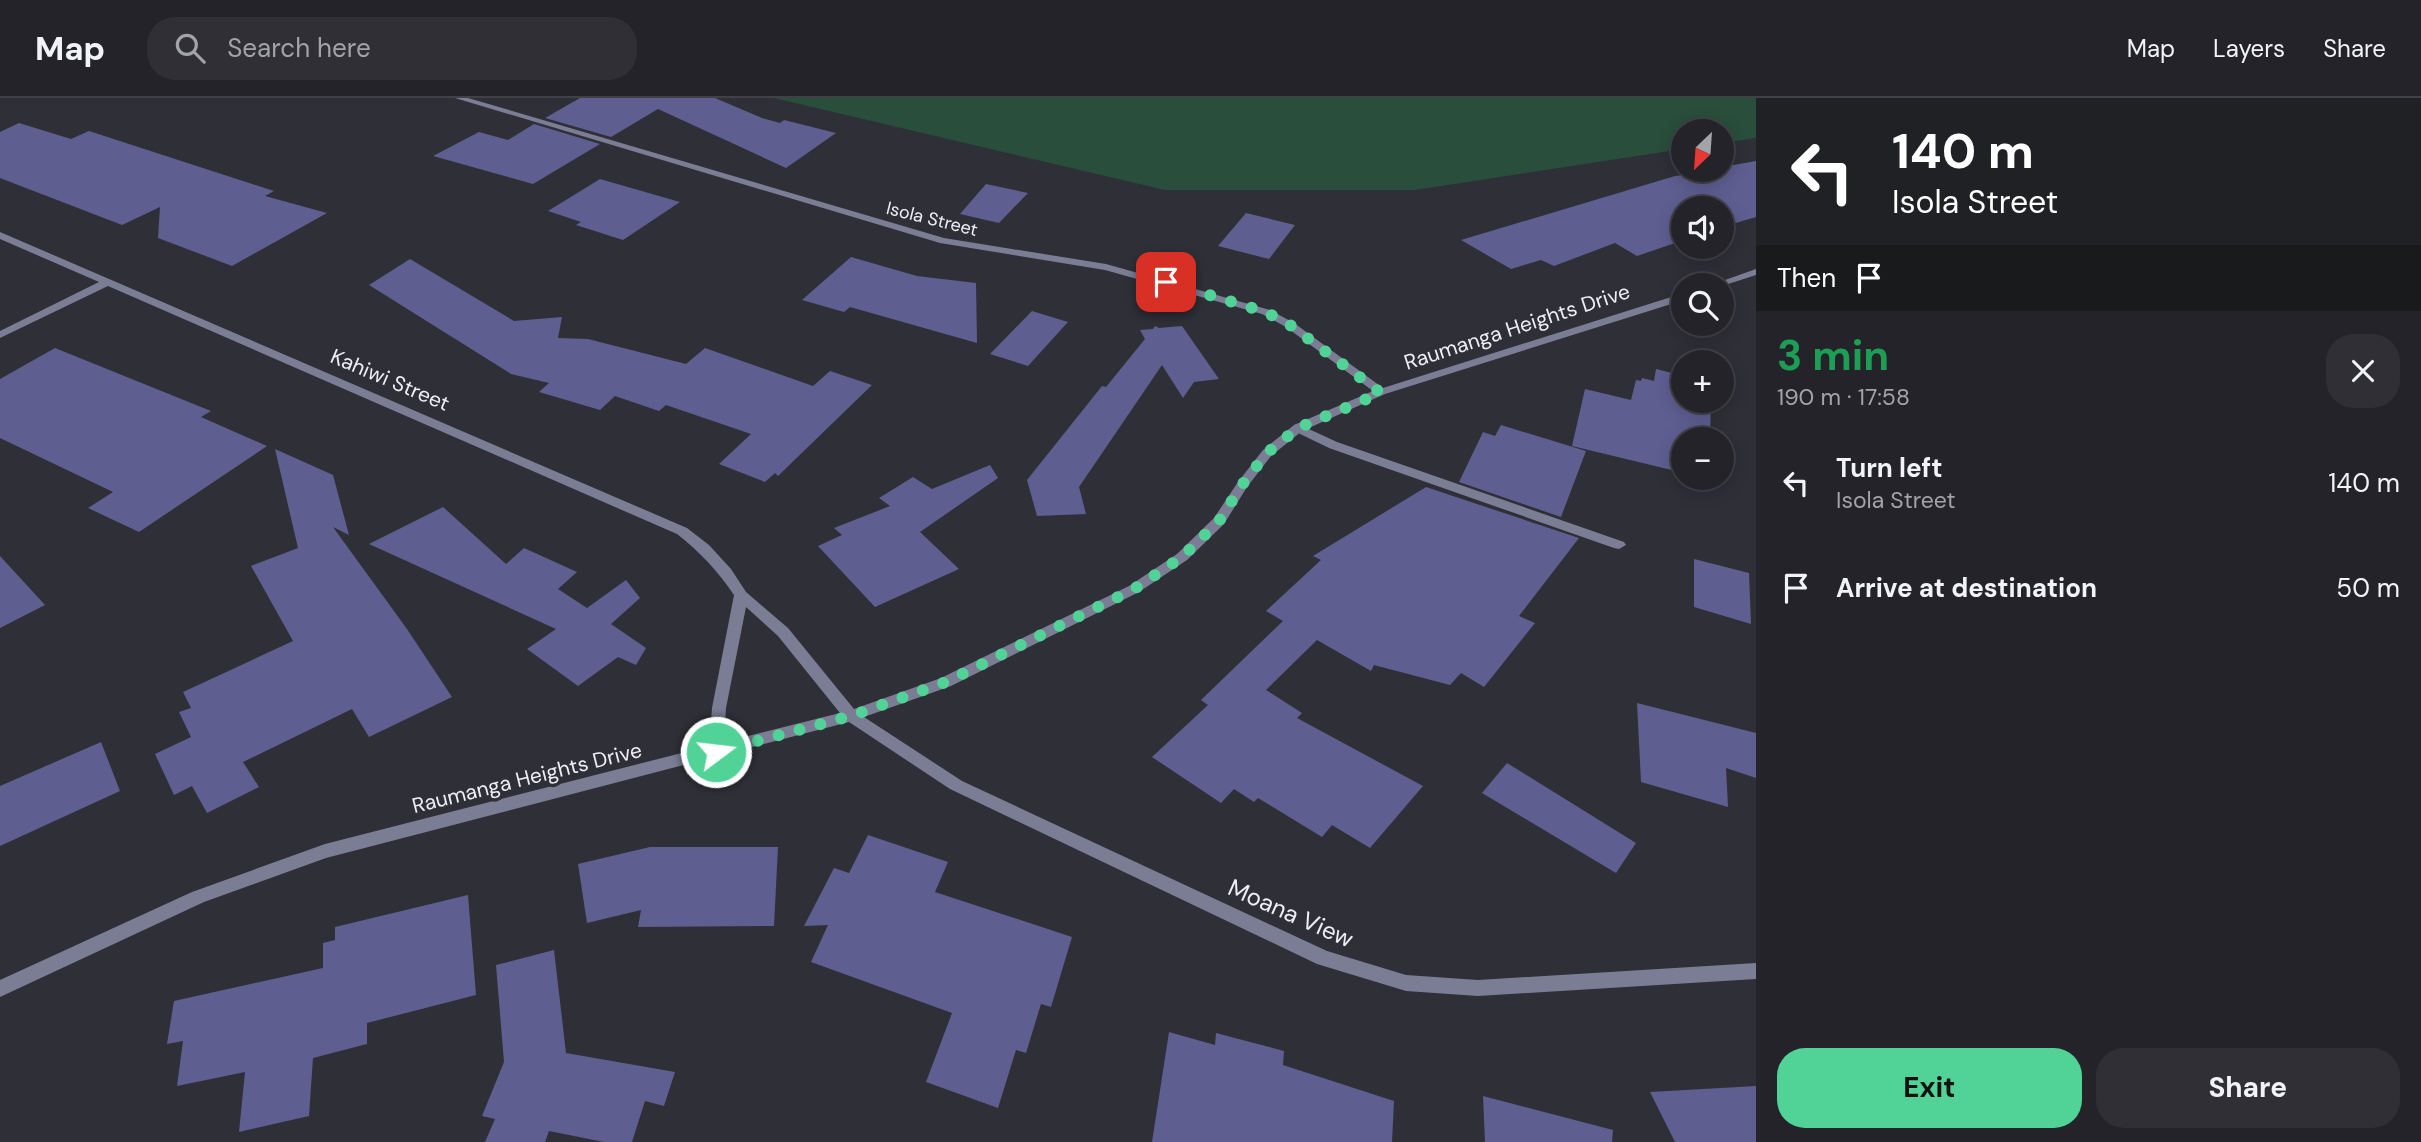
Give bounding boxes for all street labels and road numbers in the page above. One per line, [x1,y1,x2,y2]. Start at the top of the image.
street label: Isola Street [884,196,980,242]
street label: Raumanga Heights Drive [1401,277,1633,377]
street label: Kahiwi Street [326,342,454,418]
street label: Raumanga Heights Drive [409,736,645,820]
street label: Moana View [1224,872,1358,954]

